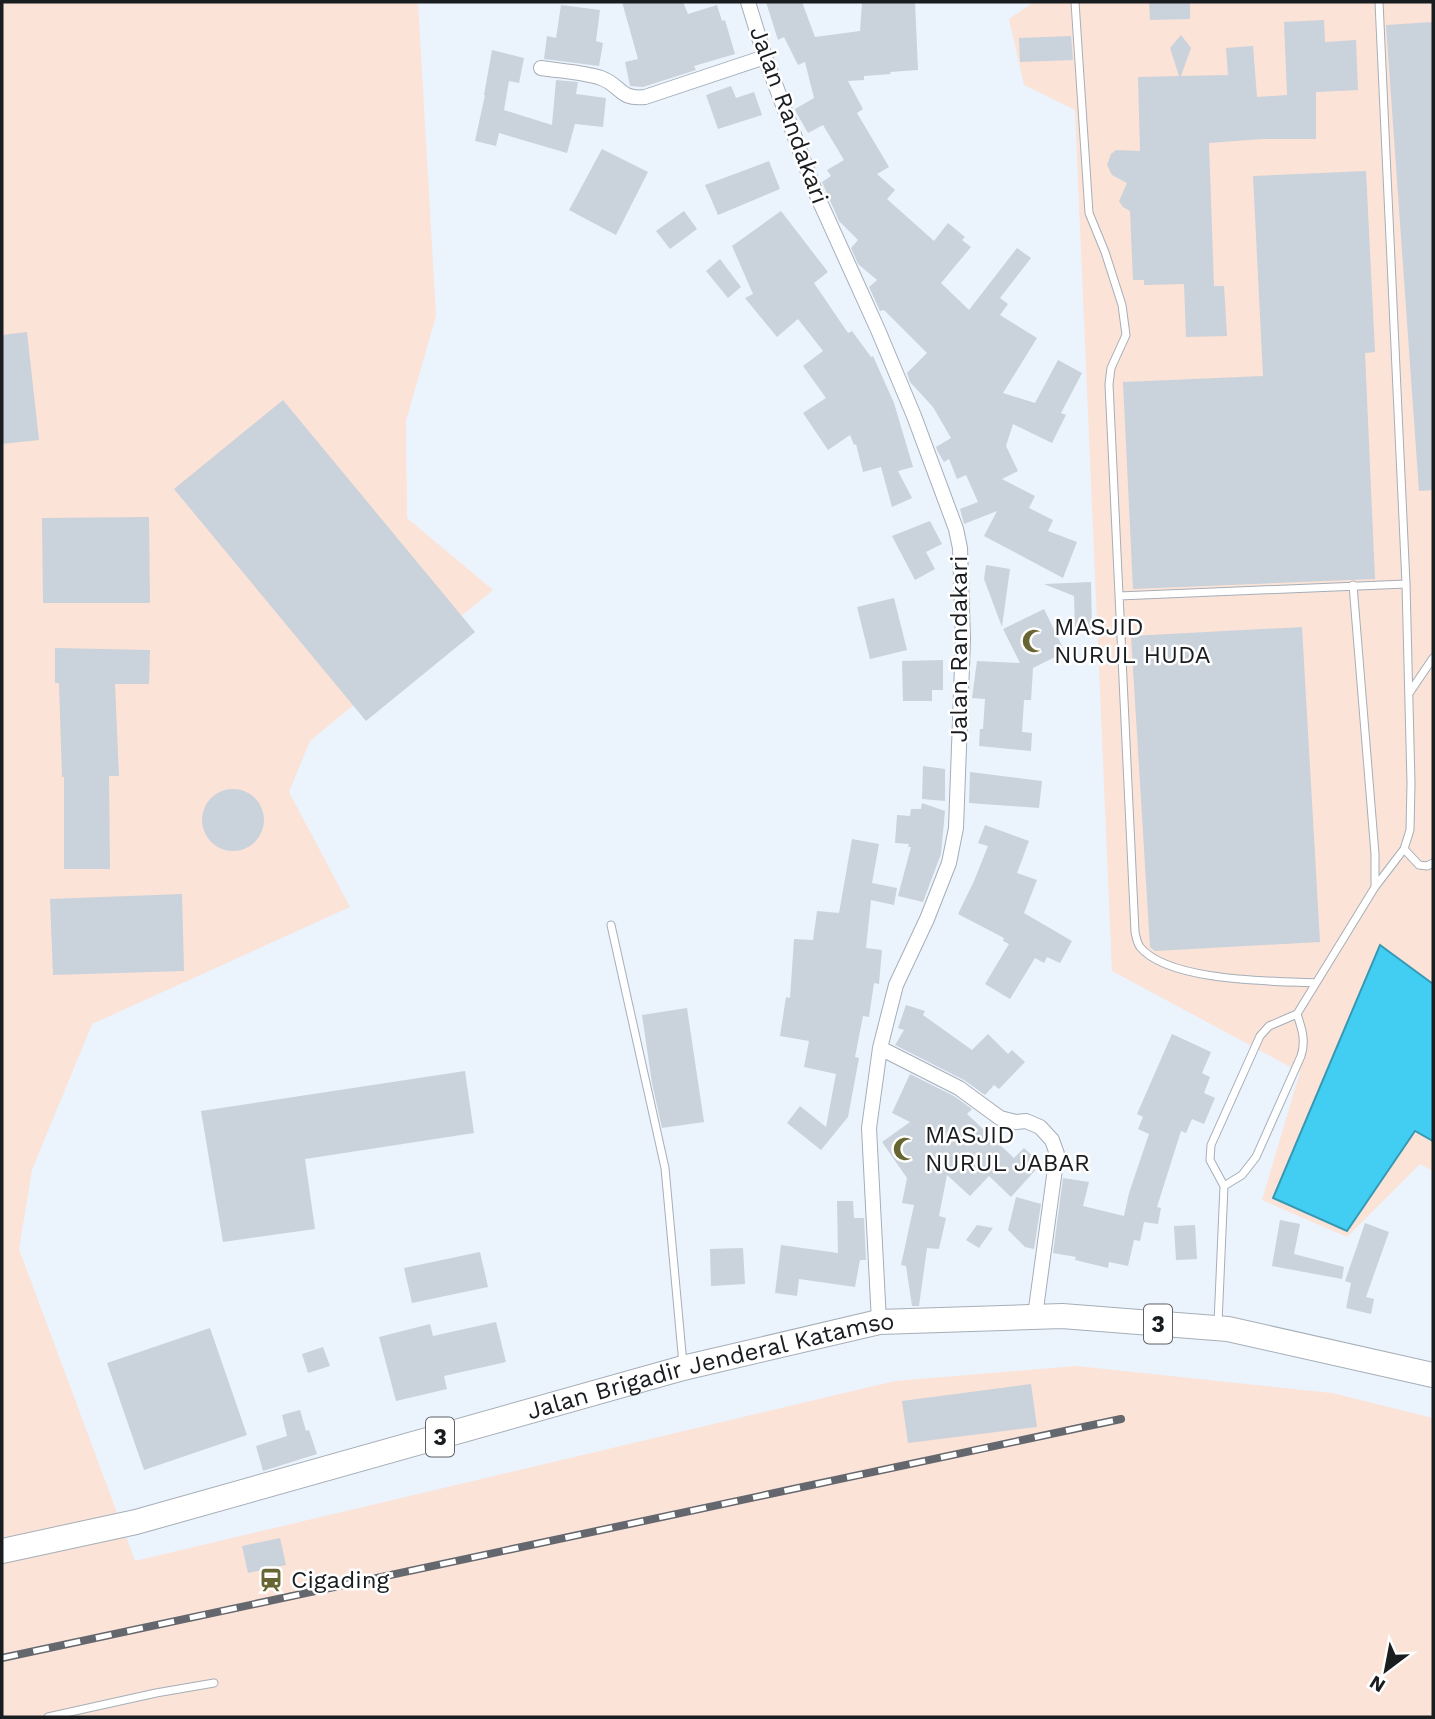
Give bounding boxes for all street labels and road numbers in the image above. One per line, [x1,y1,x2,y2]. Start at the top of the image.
street label: Jalan Randakari [744,22,834,208]
street label: Jalan Randakari [945,556,973,742]
road number: 3 [1144,1304,1172,1344]
street label: Jalan Brigadir Jenderal Katamso [524,1308,895,1425]
road number: 3 [426,1418,454,1456]

